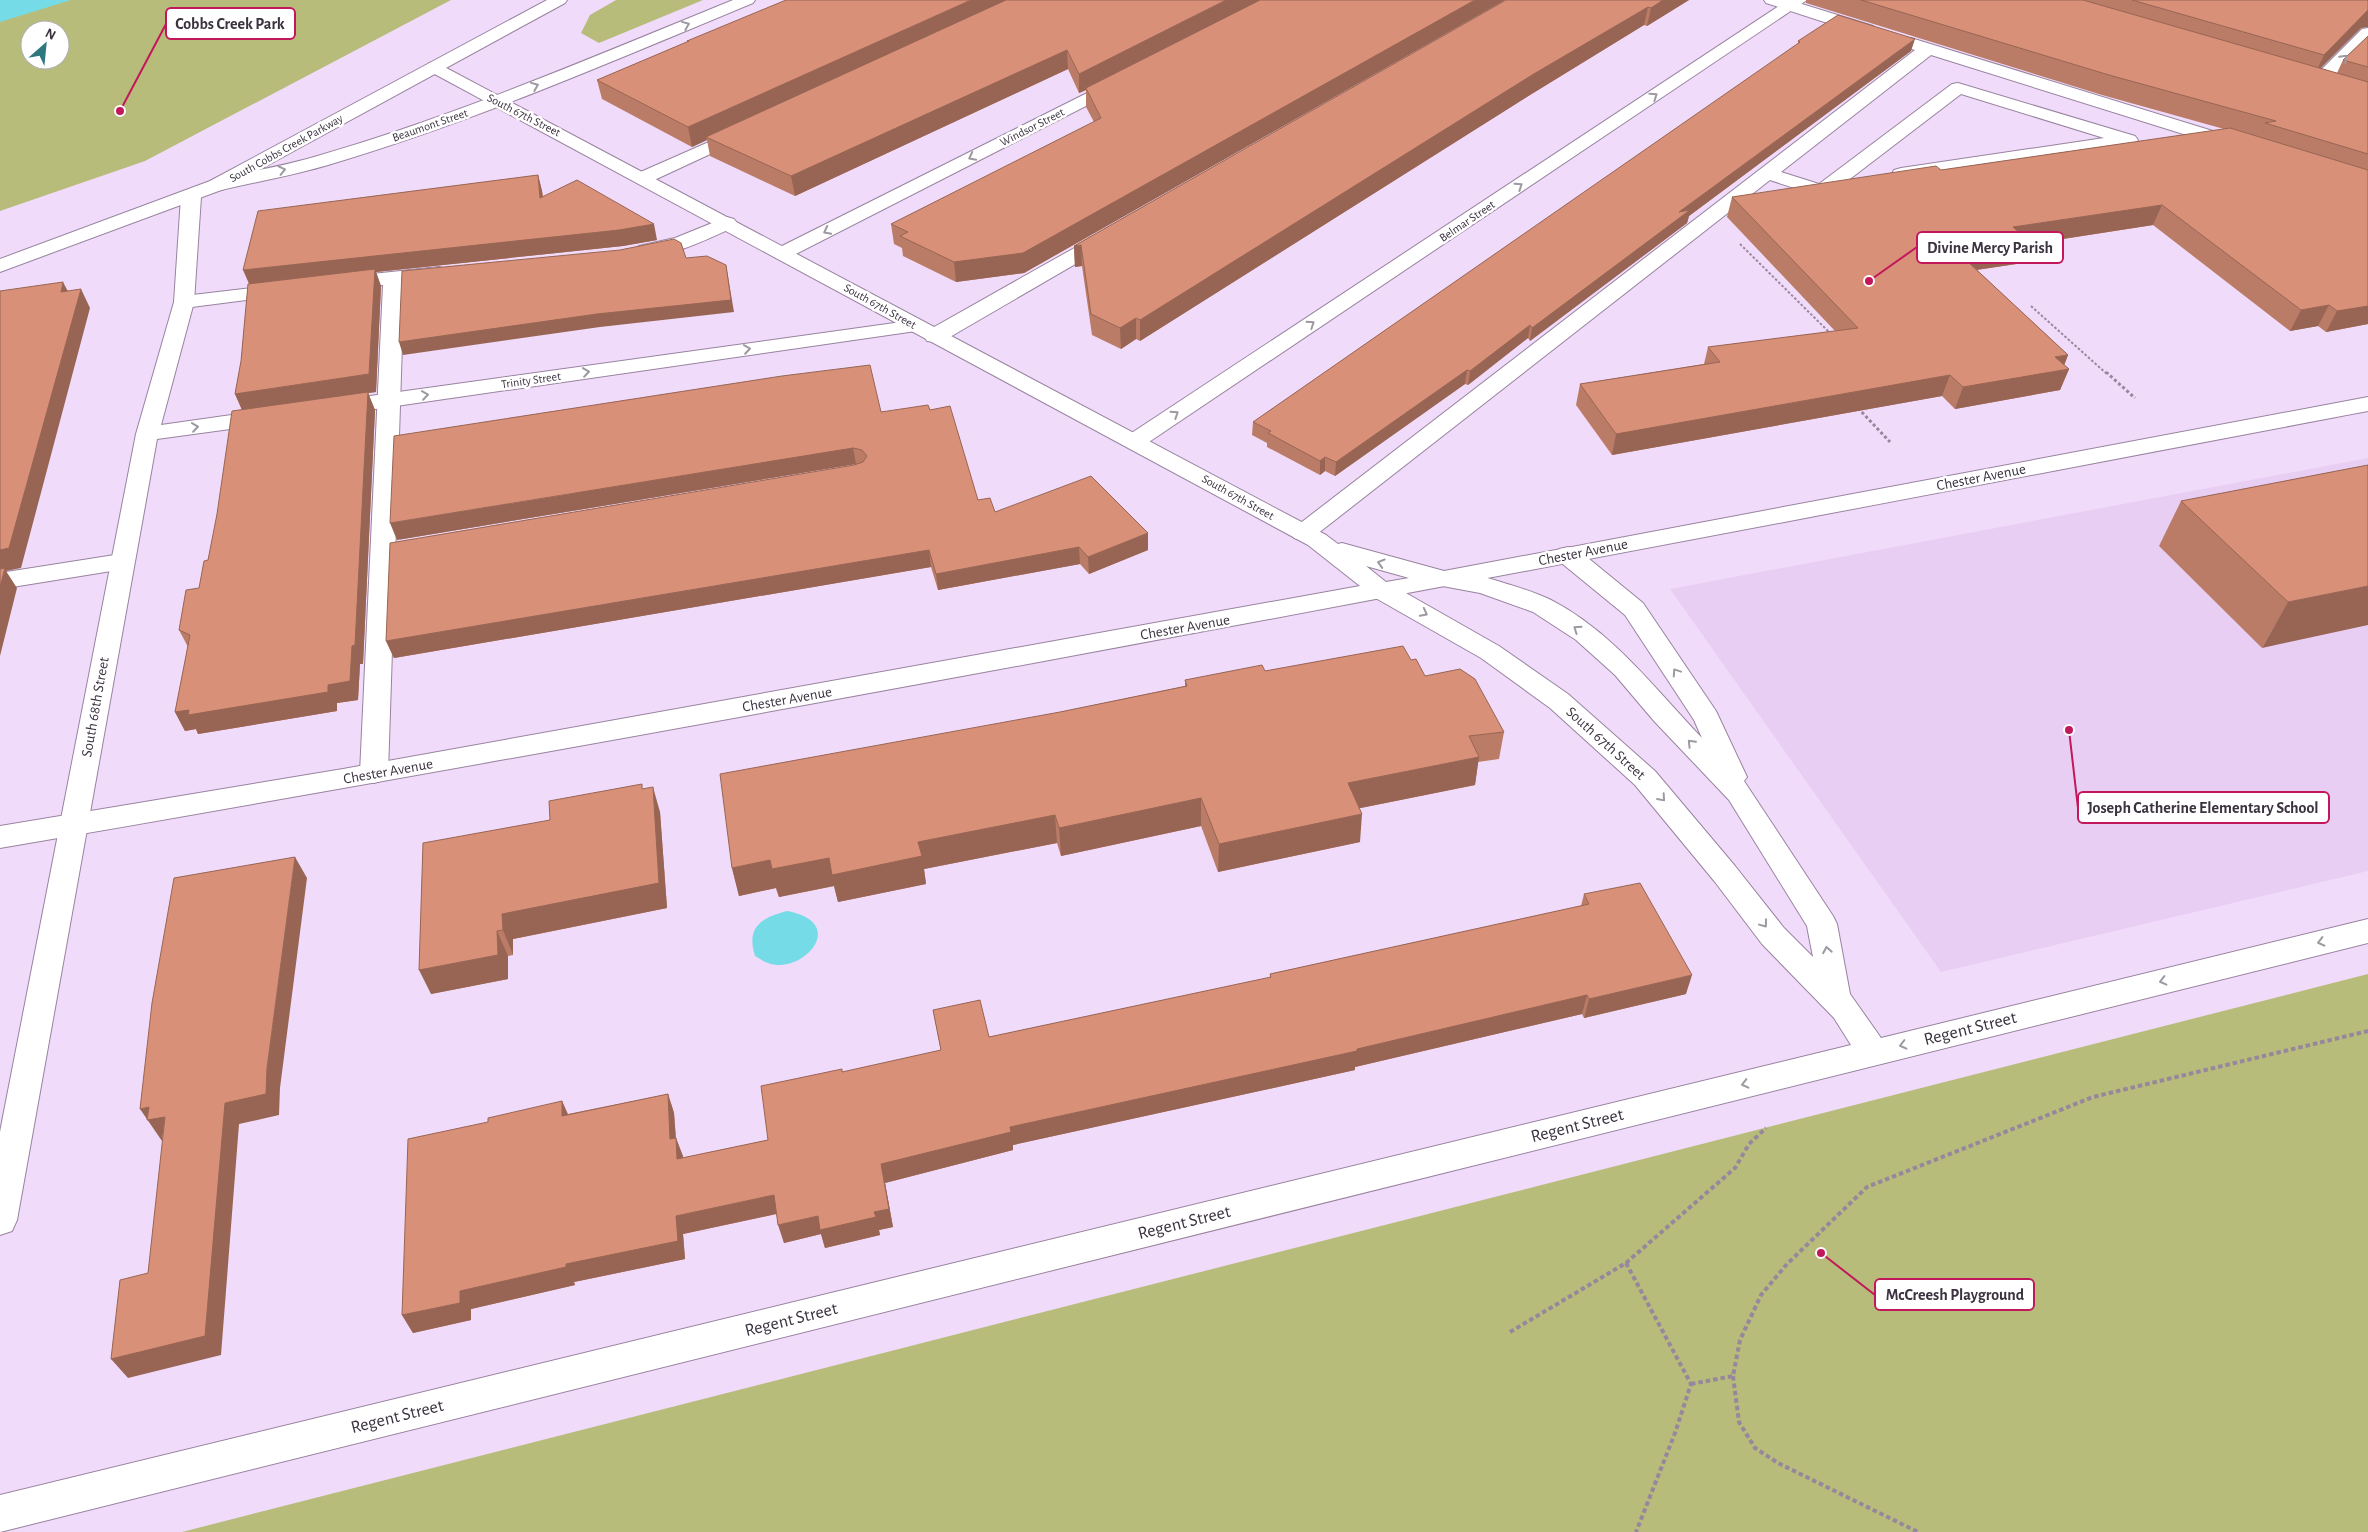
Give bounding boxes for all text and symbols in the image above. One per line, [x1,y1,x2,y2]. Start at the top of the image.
callout: Cobbs Creek Park [166,8,295,39]
text: Cobbs Creek Park [175,16,285,32]
north arrow [20,20,70,70]
one-way arrow [681,21,690,31]
text: N [43,26,58,43]
one-way arrow [2338,55,2347,64]
one-way arrow [531,82,539,92]
street label: South 67th Street [485,91,563,139]
one-way arrow [1649,93,1658,102]
street label: Beaumont Street [391,106,469,144]
street label: Windsor Street [998,106,1066,148]
street label: South Cobbs Creek Parkway [227,112,345,185]
one-way arrow [968,151,977,161]
one-way arrow [277,165,286,176]
one-way arrow [1513,183,1523,192]
street label: Belmar Street [1437,198,1497,244]
one-way arrow [823,225,832,235]
callout: Divine Mercy Parish [1917,232,2063,263]
text: Divine Mercy Parish [1927,240,2053,257]
street label: South 67th Street [842,281,918,331]
one-way arrow [1305,321,1315,330]
one-way arrow [743,345,751,355]
one-way arrow [582,367,590,378]
street label: Trinity Street [500,370,562,391]
one-way arrow [421,390,429,401]
one-way arrow [1170,411,1179,420]
one-way arrow [191,422,199,433]
street label: Chester Avenue [1935,461,2027,493]
street label: South 67th Street [1200,472,1276,522]
street label: Chester Avenue [1537,536,1629,568]
one-way arrow [1378,559,1386,569]
one-way arrow [1419,607,1428,617]
street label: Chester Avenue [1139,612,1231,643]
one-way arrow [1573,626,1583,635]
street label: South 68th Street [79,656,112,758]
one-way arrow [1673,669,1682,678]
street label: Chester Avenue [741,684,833,715]
street label: South 67th Street [1563,704,1648,783]
one-way arrow [1688,740,1697,749]
street label: Chester Avenue [342,756,434,787]
one-way arrow [1656,792,1665,801]
callout: Joseph Catherine Elementary School [2078,792,2329,823]
text: Joseph Catherine Elementary School [2087,800,2319,817]
one-way arrow [1758,918,1767,928]
one-way arrow [2317,937,2325,947]
one-way arrow [1822,945,1832,954]
one-way arrow [2158,975,2167,986]
street label: Regent Street [1922,1009,2019,1049]
one-way arrow [1900,1040,1908,1050]
one-way arrow [1741,1078,1750,1089]
street label: Regent Street [1529,1106,1626,1146]
street label: Regent Street [1136,1203,1233,1243]
callout: McCreesh Playground [1875,1279,2034,1310]
text: McCreesh Playground [1886,1287,2025,1304]
street label: Regent Street [743,1300,840,1340]
street label: Regent Street [349,1397,446,1437]

